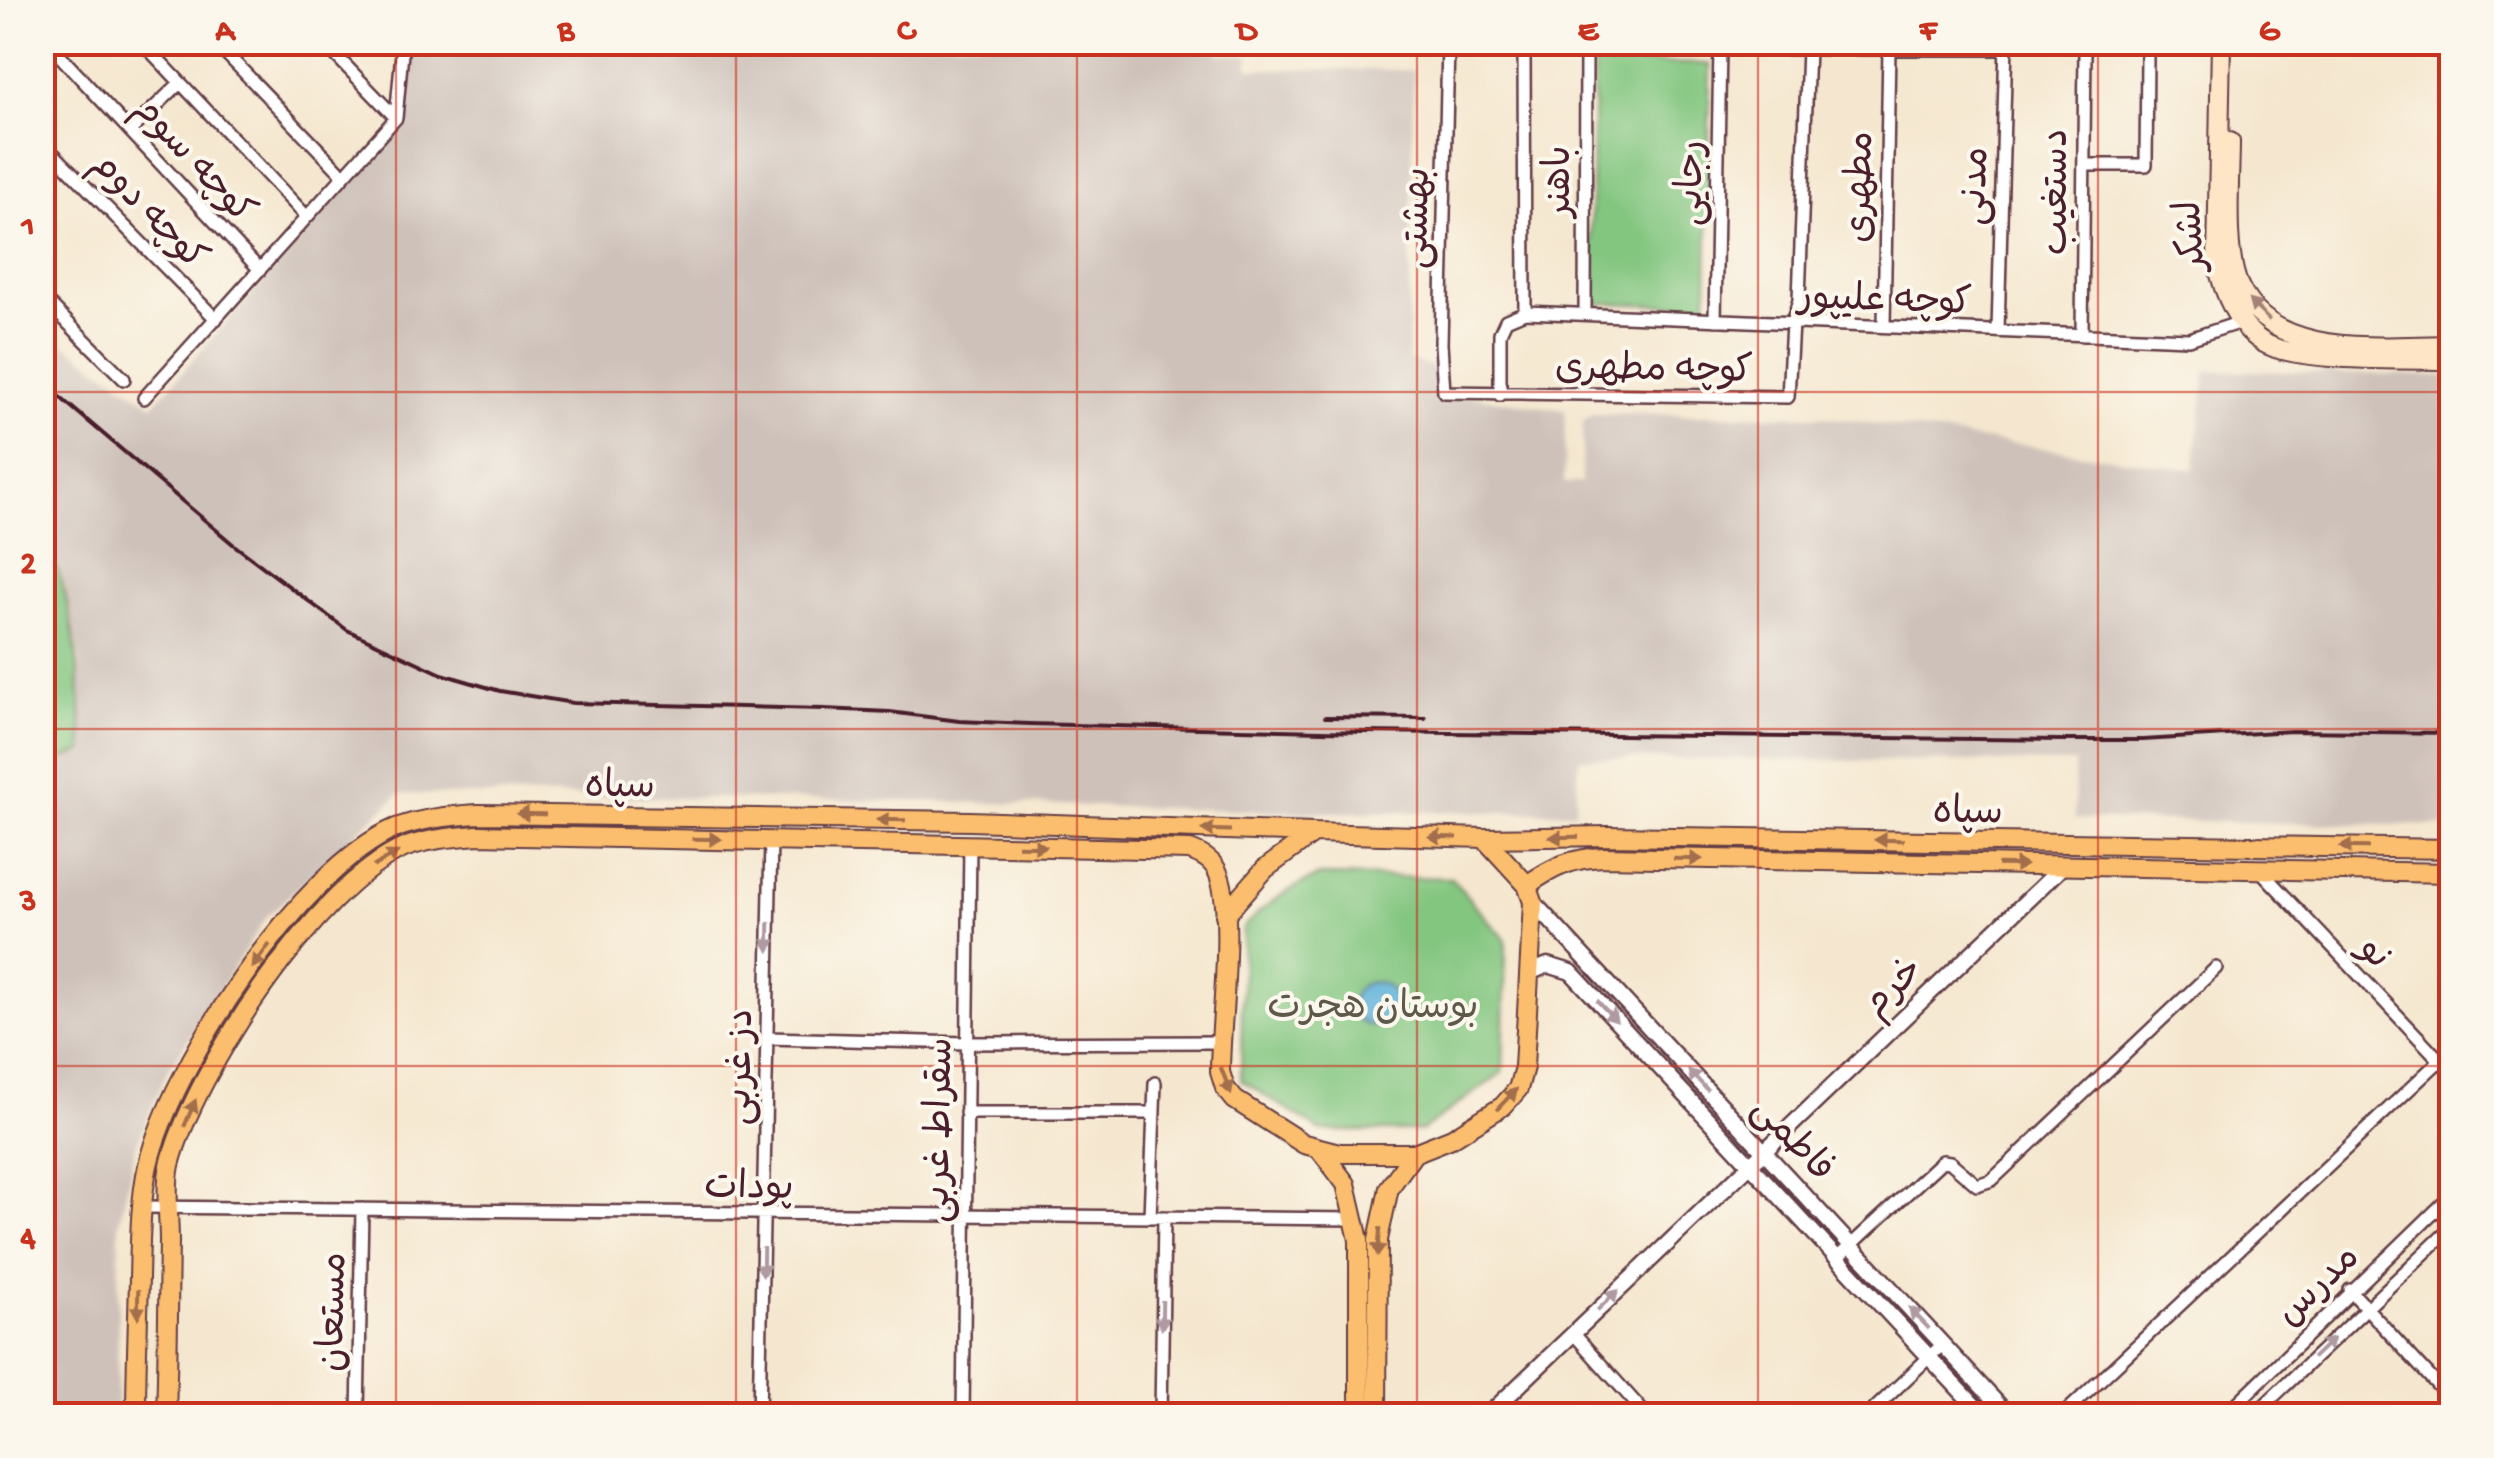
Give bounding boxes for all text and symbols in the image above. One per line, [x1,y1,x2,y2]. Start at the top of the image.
text: A [215,14,237,52]
text: B [557,14,576,52]
text: C [897,14,917,52]
text: D [1234,14,1259,52]
text: E [1578,14,1600,52]
text: F [1919,14,1939,52]
text: G [2259,14,2281,52]
street label: کوچه سوم [121,88,263,236]
street label: دستغیب [2037,129,2081,255]
street label: مطهری [1840,131,1886,243]
street label: رجایی [1670,140,1717,226]
street label: کوچه دوم [79,144,215,282]
street label: باهنر [1539,145,1584,220]
street label: مدنی [1955,146,2001,226]
street label: بهشتی [1397,167,1443,270]
street label: لشکر [2169,199,2219,275]
text: 1 [21,210,34,248]
street label: کوچه علیپور [1794,277,1973,328]
one-way arrow [2247,298,2271,322]
street label: کوچه مطهری [1555,347,1753,396]
text: 2 [20,547,36,585]
street label: سپاه [584,765,655,812]
street label: سپاه [1932,791,2003,838]
one-way arrow [515,806,547,822]
one-way arrow [875,812,907,828]
one-way arrow [1200,821,1232,837]
one-way arrow [1427,829,1459,845]
one-way arrow [1548,829,1580,845]
one-way arrow [691,831,723,847]
one-way arrow [1873,832,1905,848]
one-way arrow [1016,838,1048,854]
one-way arrow [2338,839,2370,855]
one-way arrow [372,851,400,868]
one-way arrow [1672,851,1704,867]
one-way arrow [1997,857,2029,873]
text: 3 [19,884,36,922]
one-way arrow [761,922,777,954]
street label: نو [2345,928,2398,980]
one-way arrow [251,943,271,969]
street label: خرم [1856,950,1935,1029]
park label: بوستان هجرت [1267,987,1479,1032]
one-way arrow [1595,998,1618,1022]
street label: دز غربی [720,1008,766,1126]
street label: سقراط غربی [917,1037,966,1223]
one-way arrow [1219,1066,1234,1096]
one-way arrow [1687,1068,1710,1092]
one-way arrow [1495,1087,1518,1111]
street label: فاطمی [1740,1088,1842,1193]
one-way arrow [182,1098,198,1128]
street label: پودات [704,1166,794,1213]
text: 4 [19,1221,36,1259]
one-way arrow [1371,1226,1387,1258]
street label: مدرس [2269,1237,2371,1337]
one-way arrow [754,1247,770,1279]
street label: مستعان [312,1252,359,1372]
one-way arrow [130,1289,146,1321]
one-way arrow [1595,1289,1619,1312]
one-way arrow [1154,1299,1170,1331]
one-way arrow [1908,1306,1931,1330]
one-way arrow [2311,1337,2335,1360]

